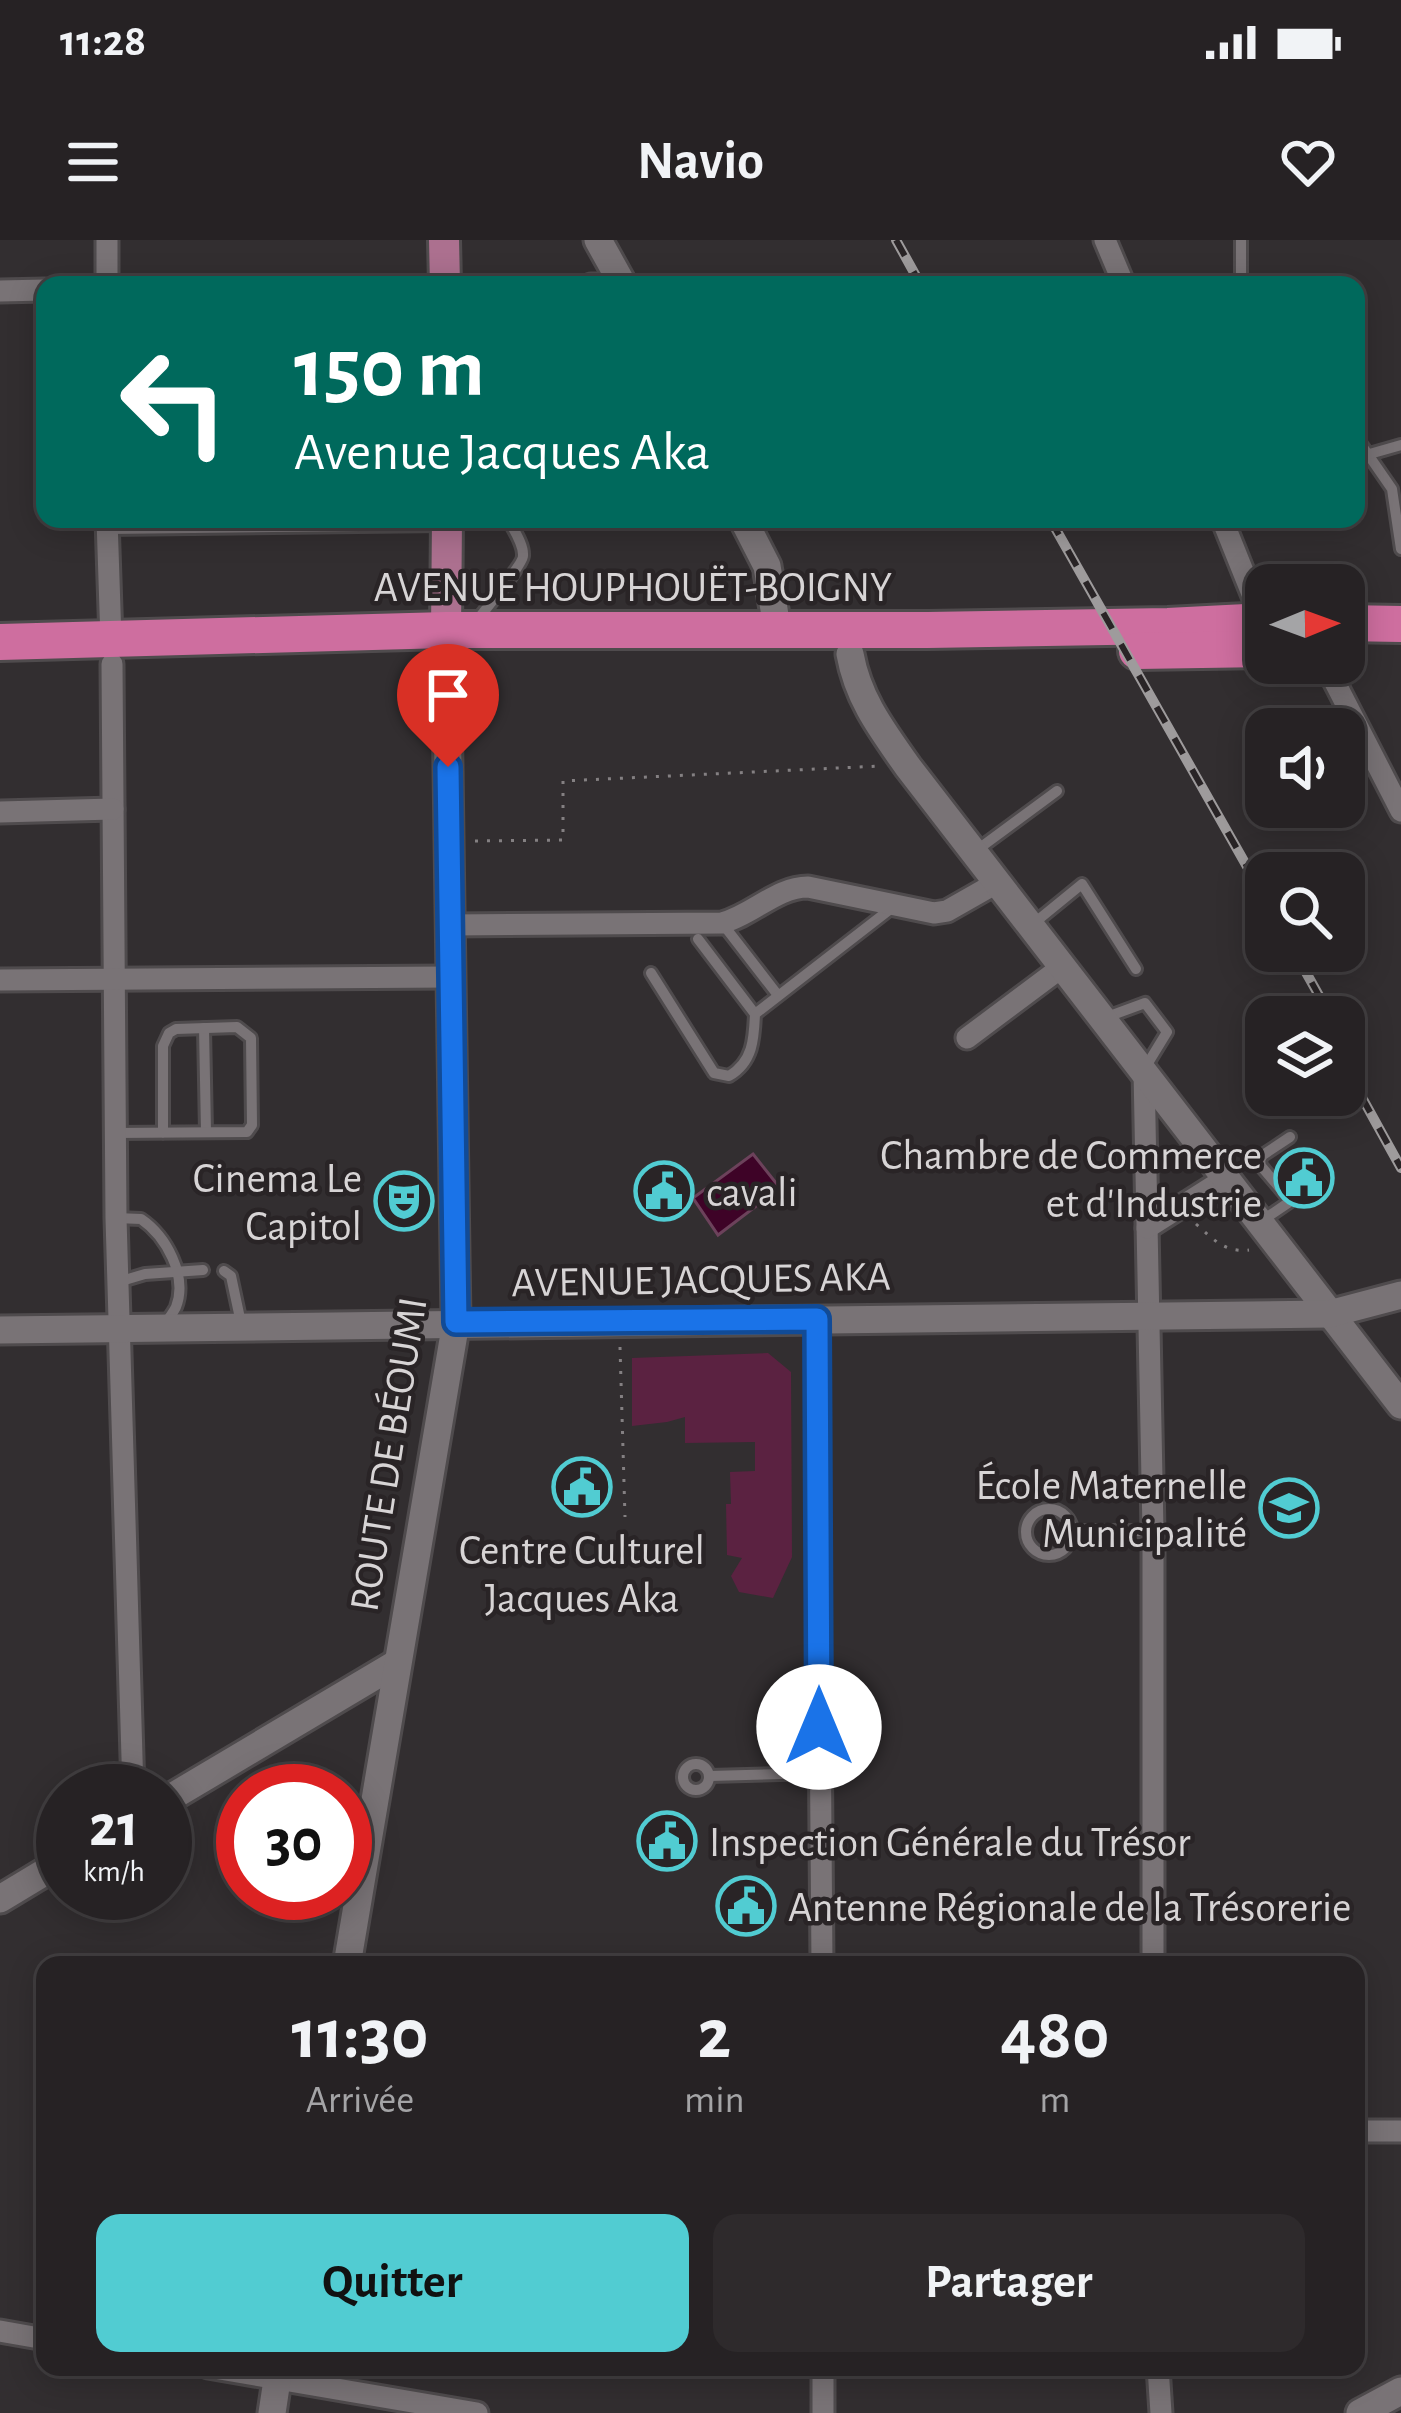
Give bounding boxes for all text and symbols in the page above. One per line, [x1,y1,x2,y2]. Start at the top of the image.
text: 11:28 [60,19,146,64]
icon: menu [60,129,126,195]
icon: heart [1275,129,1341,195]
text: Navio [637,135,764,189]
icon: left [96,324,252,480]
text: 150 m [294,328,485,412]
text: Avenue Jacques Aka [294,426,710,480]
north arrow [1245,564,1365,684]
map controls [1245,564,1365,1116]
street label: AVENUE HOUPHOUËT-BOIGNY [374,565,892,609]
pin [397,644,499,767]
icon: arrive [415,662,481,728]
button: sound [1245,708,1365,828]
button: search [1245,852,1365,972]
button: layers [1245,996,1365,1116]
place label: Chambre de Commerce et d'Industrie [880,1135,1262,1225]
public building icon: Chambre de Commerce et d'Industrie [1273,1147,1335,1209]
place label: Cinema Le Capitol [193,1158,362,1248]
public building icon: cavali [633,1160,695,1222]
theatre icon: Cinema Le Capitol [373,1170,435,1232]
place label: cavali [706,1172,798,1214]
street label: AVENUE JACQUES AKA [511,1256,891,1304]
street label: ROUTE DE BÉOUMI [339,1294,435,1614]
public building icon: Centre Culturel Jacques Aka [551,1456,613,1518]
place label: École Maternelle Municipalité [975,1461,1247,1555]
school or university icon: École Maternelle Municipalité [1258,1477,1320,1539]
place label: Centre Culturel Jacques Aka [459,1530,705,1620]
position arrow [756,1664,882,1790]
speed limit sign: 30 [216,1764,372,1920]
text: 21 [89,1797,139,1857]
public building icon: Inspection Générale du Trésor [636,1810,698,1872]
place label: Inspection Générale du Trésor [709,1822,1191,1864]
text: km/h [83,1857,145,1887]
public building icon: Antenne Régionale de la Trésorerie [715,1875,777,1937]
place label: Antenne Régionale de la Trésorerie [788,1887,1351,1929]
text: 11:30 [292,1999,428,2071]
text: 2 [697,1999,731,2071]
text: 480 [1000,1999,1109,2071]
text: Arrivée [306,2081,414,2120]
text: min [684,2081,745,2120]
text: m [1039,2081,1070,2120]
button: Quitter [96,2214,689,2352]
button: Partager [713,2214,1305,2352]

